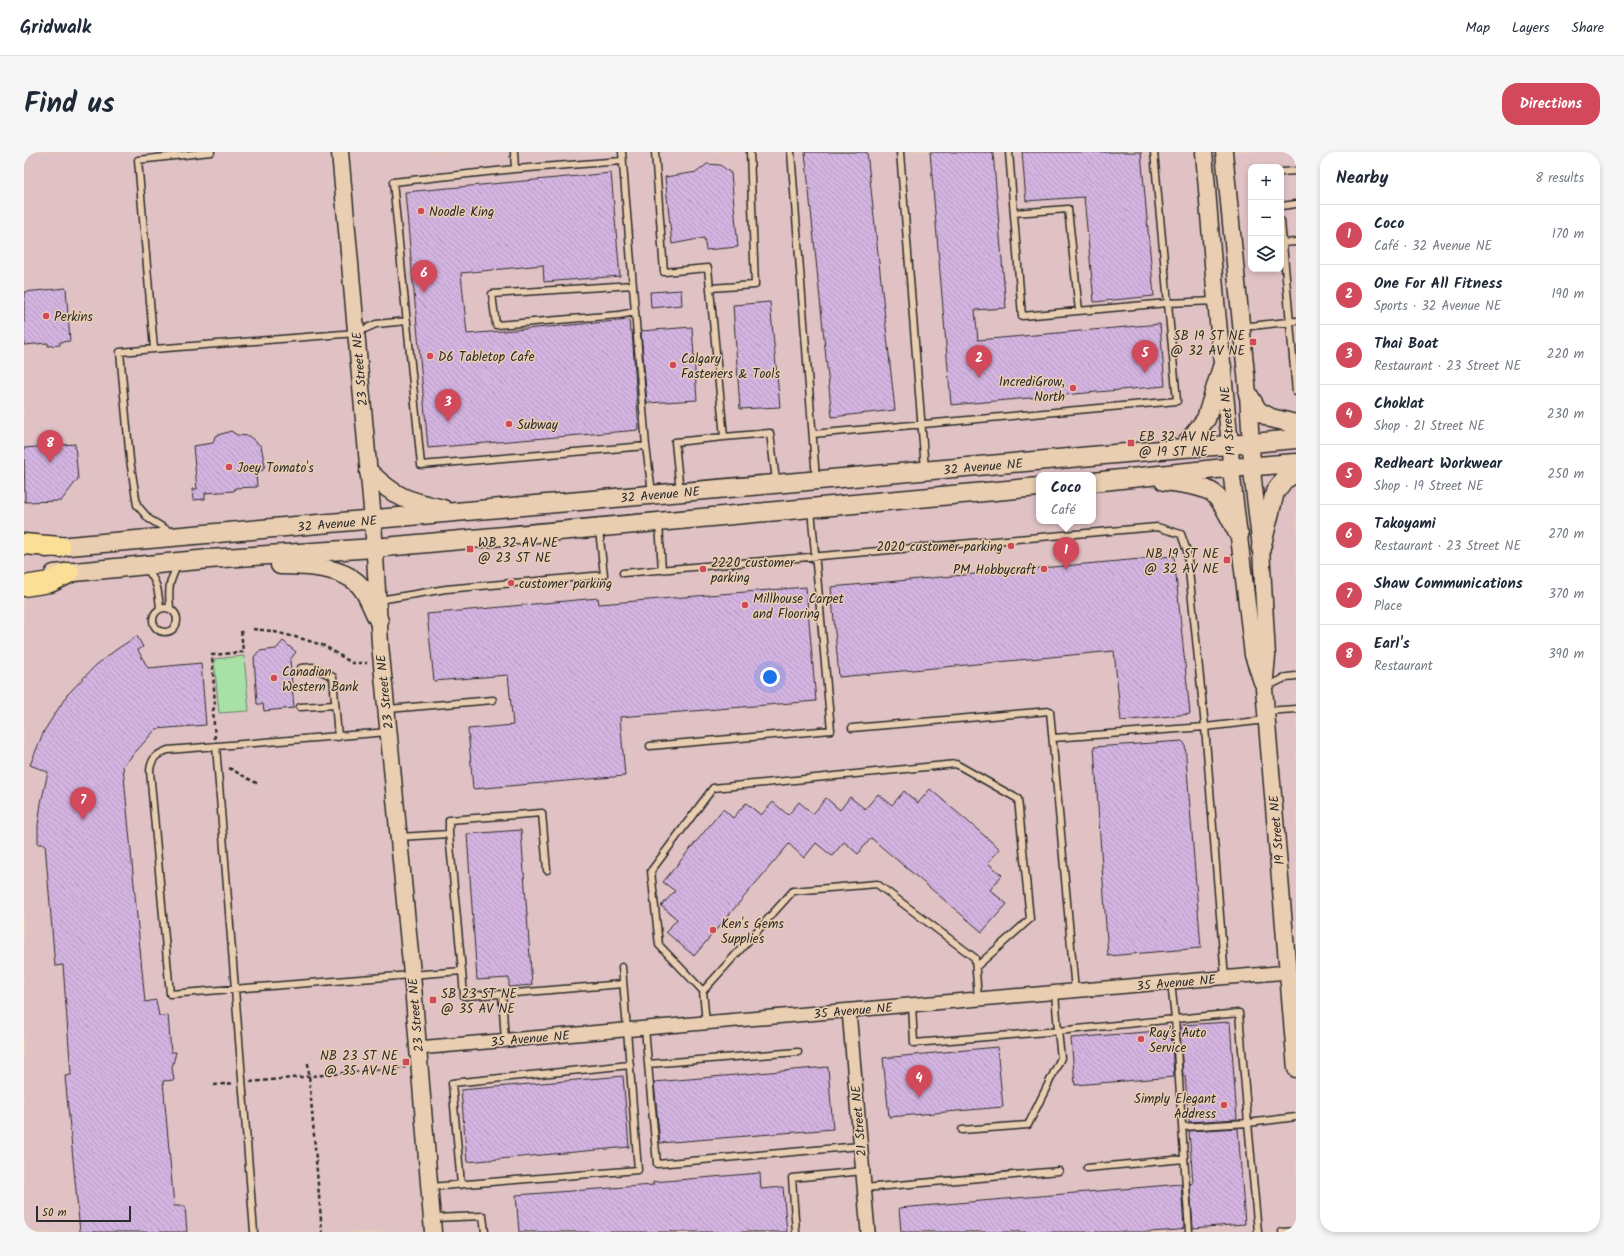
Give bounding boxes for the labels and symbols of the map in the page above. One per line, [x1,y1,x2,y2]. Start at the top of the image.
place label: Noodle King [429,202,494,223]
marker: Noodle King [416,206,426,216]
pin: 6 [411,260,437,293]
place label: Perkins [54,307,93,328]
marker: Perkins [41,311,51,321]
place label: SB 19 ST NE @ 32 AV NE [1171,326,1245,362]
street label: 23 Street NE [347,330,374,407]
marker: SB 19 ST NE @ 32 AV NE [1248,337,1258,347]
pin: 5 [1132,340,1158,373]
pin: 2 [966,345,992,378]
place label: D6 Tabletop Cafe [438,347,535,368]
place label: Calgary Fasteners & Tools [681,349,780,385]
marker: D6 Tabletop Cafe [425,351,435,361]
marker: Calgary Fasteners & Tools [668,360,678,370]
place label: IncrediGrow, North [999,372,1065,408]
marker: IncrediGrow, North [1068,383,1078,393]
street label: 19 Street NE [1215,385,1242,457]
pin: 3 [435,389,461,422]
place label: Subway [517,415,559,436]
marker: Subway [504,419,514,429]
place label: EB 32 AV NE @ 19 ST NE [1139,427,1217,463]
pin: 8 [37,430,63,463]
marker: EB 32 AV NE @ 19 ST NE [1126,438,1136,448]
street label: 32 Avenue NE [942,454,1024,481]
place label: Joey Tomato's [237,458,314,479]
marker: Joey Tomato's [224,462,234,472]
street label: 32 Avenue NE [619,482,701,509]
street label: 32 Avenue NE [296,511,378,538]
place label: WB 32 AV NE @ 23 ST NE [478,533,559,569]
place label: 2020 customer parking [877,537,1003,558]
pin: 1 [1053,537,1079,570]
marker: 2020 customer parking [1006,541,1016,551]
marker: WB 32 AV NE @ 23 ST NE [465,544,475,554]
place label: NB 19 ST NE @ 32 AV NE [1145,544,1219,580]
place label: 2220 customer parking [710,553,795,589]
marker: NB 19 ST NE @ 32 AV NE [1222,555,1232,565]
place label: PM Hobbycraft [953,560,1037,581]
marker: 2220 customer parking [698,564,708,574]
marker: PM Hobbycraft [1039,564,1049,574]
place label: customer parking [519,574,612,595]
marker: customer parking [506,578,516,588]
place label: Millhouse Carpet and Flooring [753,589,845,625]
marker: Millhouse Carpet and Flooring [740,600,750,610]
street label: 23 Street NE [371,653,400,730]
place label: Canadian Western Bank [282,662,359,698]
your location [760,667,780,687]
marker: Canadian Western Bank [269,673,279,683]
pin: 7 [70,787,96,820]
street label: 19 Street NE [1264,794,1291,866]
place label: Ken's Gems Supplies [721,914,784,950]
marker: Ken's Gems Supplies [708,925,718,935]
street label: 35 Avenue NE [1136,970,1217,997]
street label: 23 Street NE [403,976,430,1053]
place label: SB 23 ST NE @ 35 AV NE [441,984,517,1020]
marker: SB 23 ST NE @ 35 AV NE [428,995,438,1005]
street label: 35 Avenue NE [813,998,894,1025]
place label: Ray's Auto Service [1149,1023,1207,1059]
street label: 35 Avenue NE [490,1026,571,1053]
marker: Ray's Auto Service [1136,1034,1146,1044]
place label: NB 23 ST NE @ 35 AV NE [320,1046,398,1082]
marker: NB 23 ST NE @ 35 AV NE [401,1057,411,1067]
pin: 4 [906,1065,932,1098]
street label: 21 Street NE [846,1084,873,1157]
place label: Simply Elegant Address [1134,1089,1217,1125]
marker: Simply Elegant Address [1219,1100,1229,1110]
scale bar [36,1204,131,1223]

